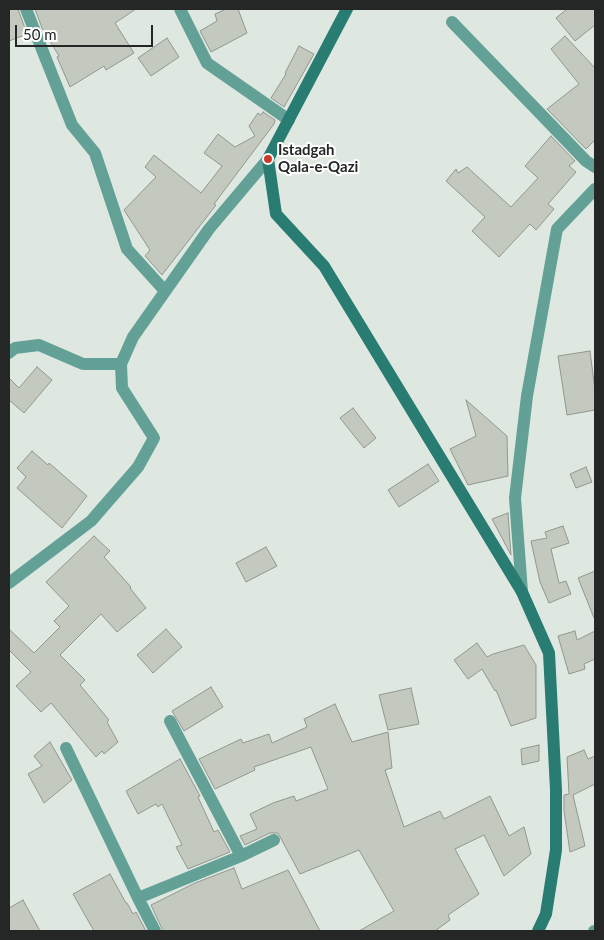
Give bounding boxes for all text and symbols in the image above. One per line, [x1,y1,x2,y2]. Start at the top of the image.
scale bar [18,15,155,47]
text: 50 m [23,25,57,43]
place label: Istadgah Qala-e-Qazi [278,141,358,176]
marker: Istadgah Qala-e-Qazi [262,153,274,165]

